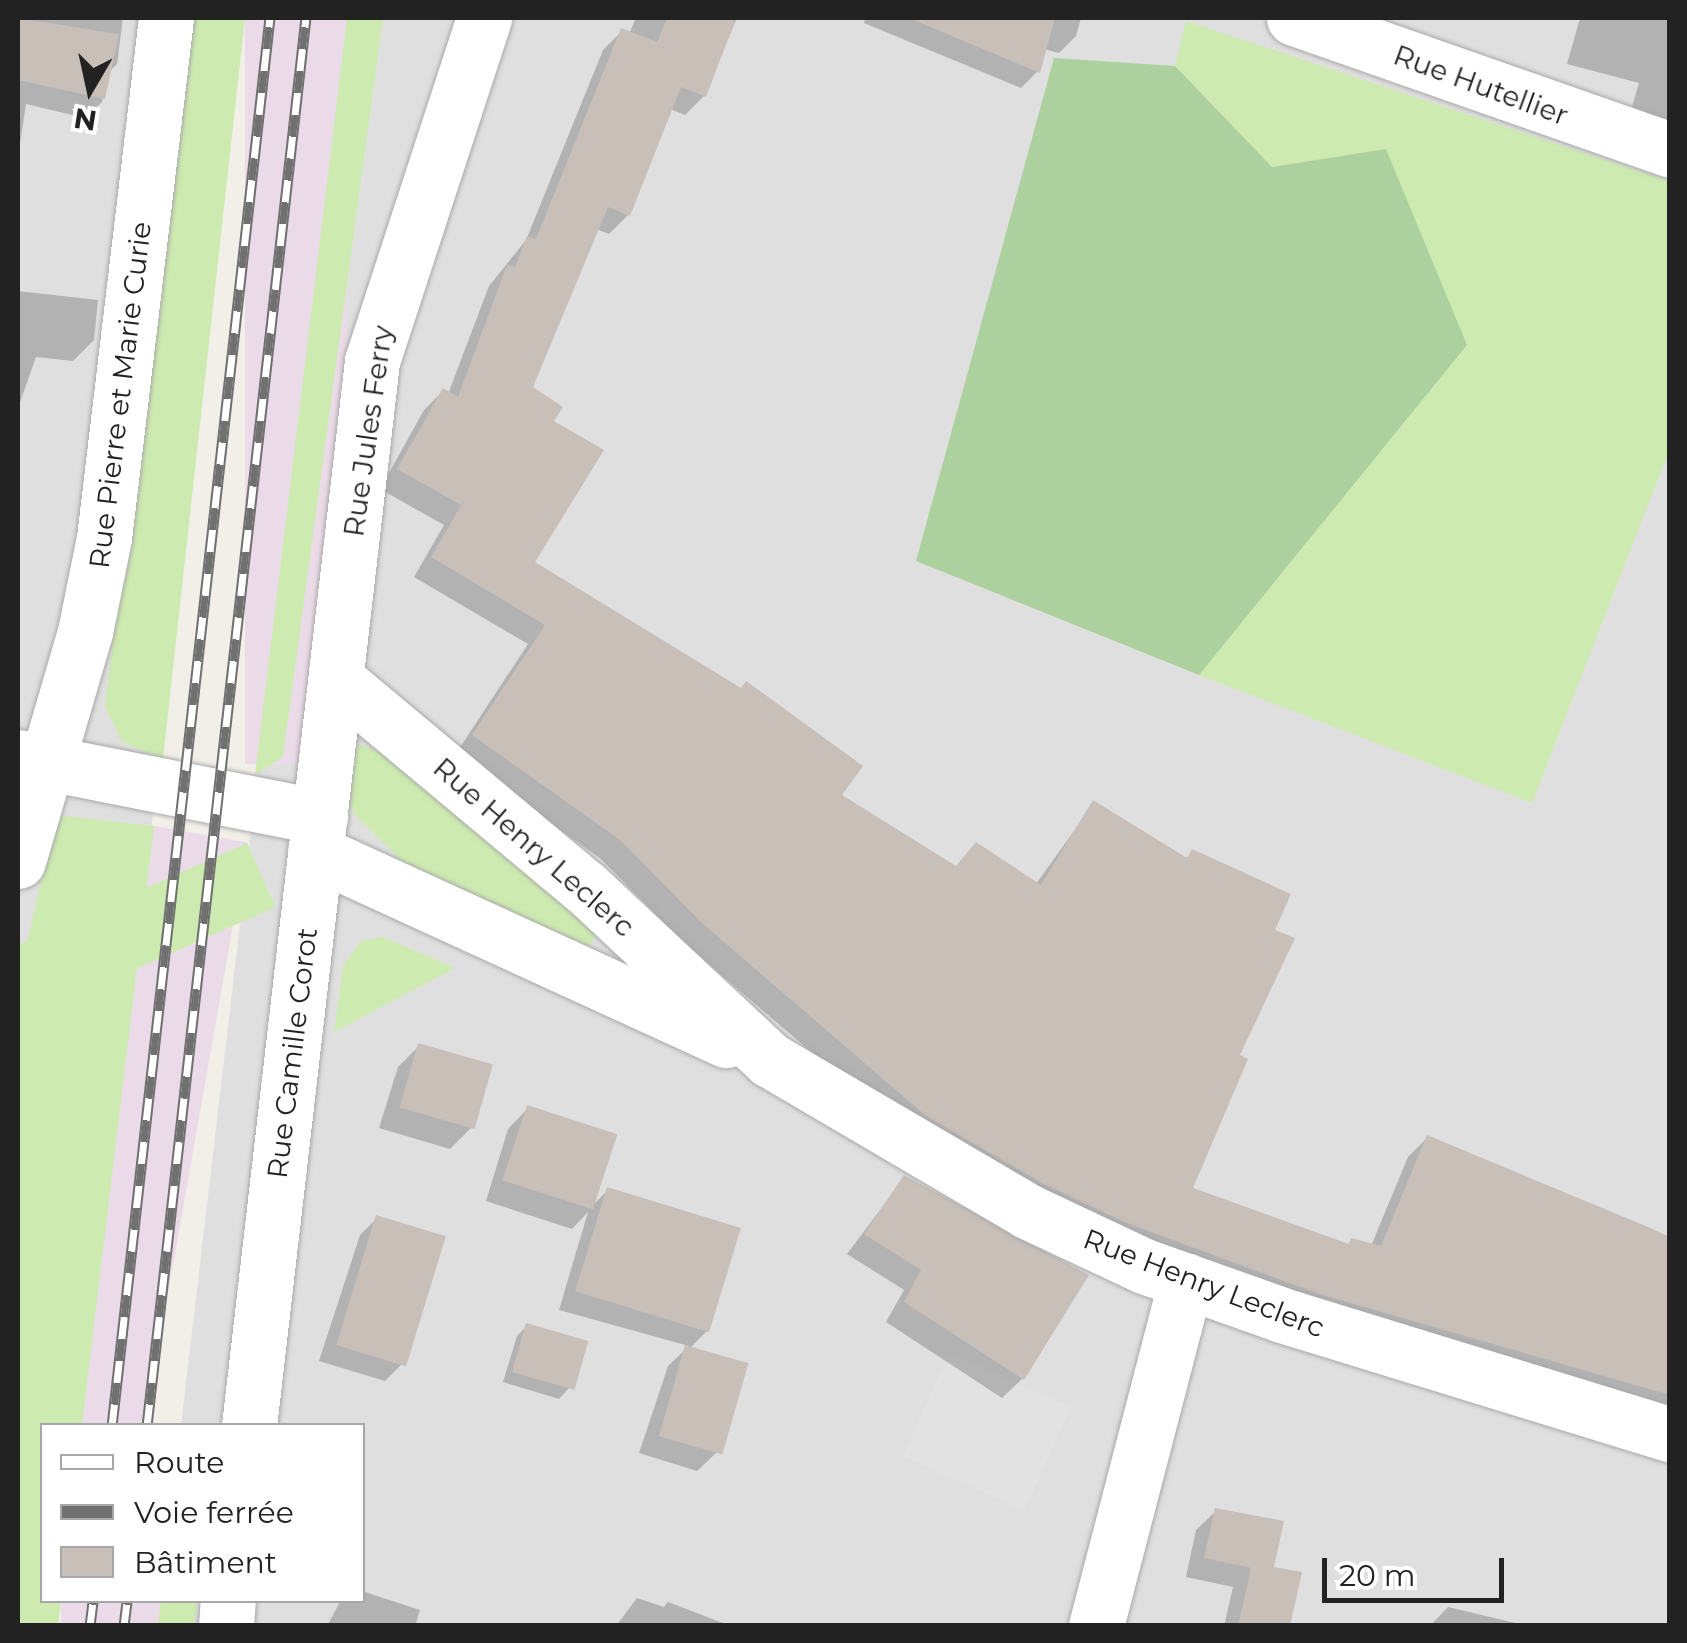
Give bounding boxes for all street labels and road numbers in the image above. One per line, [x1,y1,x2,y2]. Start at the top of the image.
street label: Rue Hutellier [1389,38,1573,132]
street label: Rue Pierre et Marie Curie [82,220,158,570]
street label: Rue Jules Ferry [337,323,399,539]
street label: Rue Henry Leclerc [427,751,641,943]
street label: Rue Camille Corot [260,926,324,1180]
street label: Rue Henry Leclerc [1079,1222,1329,1344]

